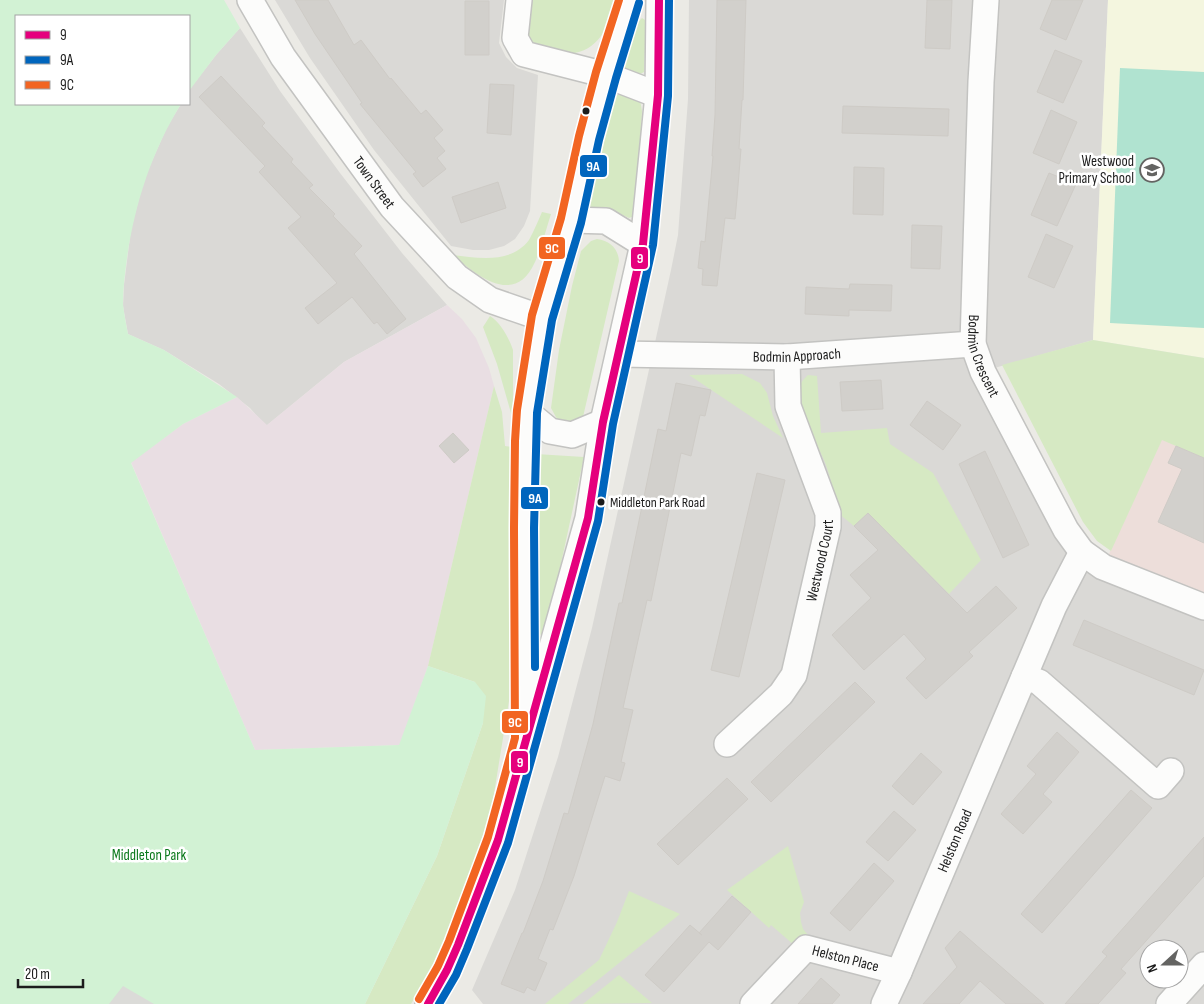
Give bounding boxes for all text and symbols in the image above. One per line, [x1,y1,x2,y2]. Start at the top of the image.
legend [15,15,190,105]
text: 9 [60,26,67,45]
text: 9A [60,51,74,70]
text: 9C [60,76,74,95]
unlabelled marker [581,106,591,116]
place label: Westwood Primary School [1058,152,1134,188]
street label: Town Street [349,153,400,213]
line badge: 9A [579,154,608,178]
school or university icon: Westwood Primary School [1139,157,1165,183]
text: 9A [586,158,600,175]
line badge: 9C [538,236,566,260]
text: 9C [545,240,559,257]
line badge: 9 [630,246,649,270]
text: 9 [637,250,644,267]
street label: Bodmin Crescent [964,314,1004,401]
street label: Bodmin Approach [753,344,842,367]
line badge: 9A [520,486,549,510]
text: 9A [528,490,542,507]
place label: Middleton Park Road [610,494,705,511]
marker: Middleton Park Road [596,497,606,507]
street label: Westwood Court [802,519,838,604]
line badge: 9C [501,710,529,734]
text: 9C [508,714,522,731]
line badge: 9 [510,750,529,774]
text: 9 [517,754,524,771]
street label: Helston Road [933,806,976,875]
park label: Middleton Park [112,846,186,865]
north arrow [1139,939,1189,989]
street label: Helston Place [810,940,881,976]
scale bar [18,956,82,988]
text: N [1143,962,1162,975]
text: 20 m [25,965,50,984]

